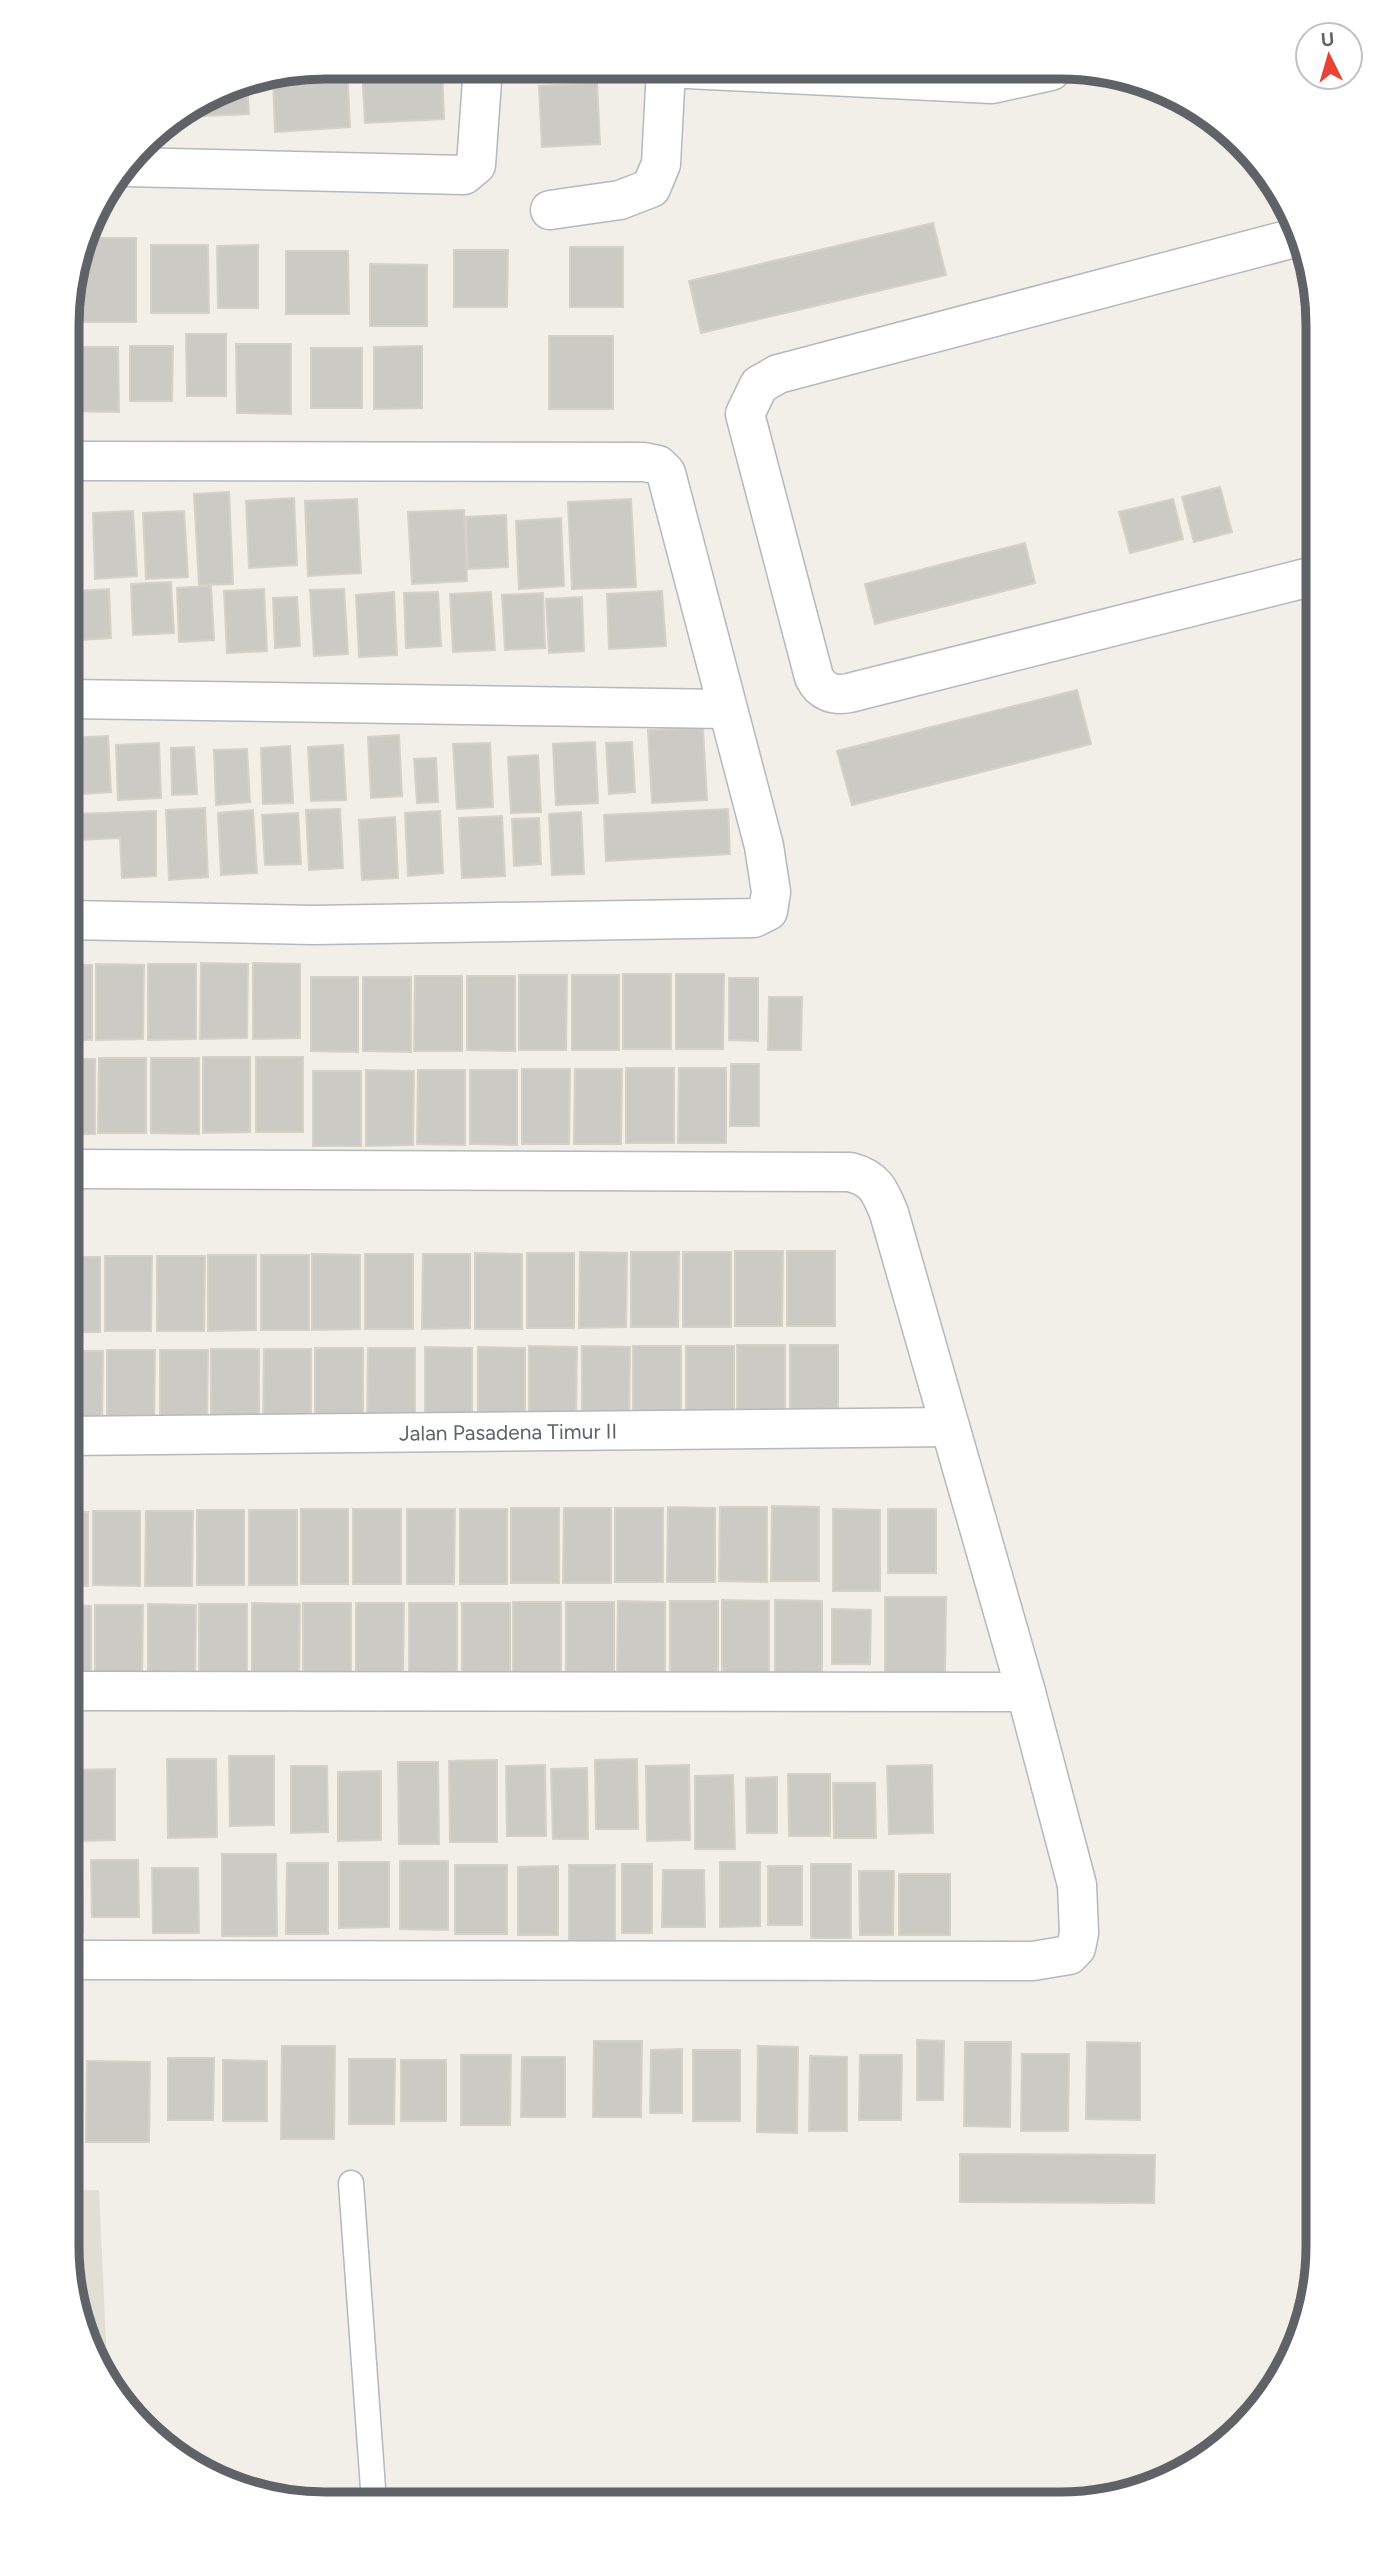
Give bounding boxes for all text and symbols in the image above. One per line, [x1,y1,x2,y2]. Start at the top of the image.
north arrow [1294,21,1364,91]
text: U [1320,28,1335,52]
street label: Jalan Pasadena Timur II [399,1418,617,1445]

